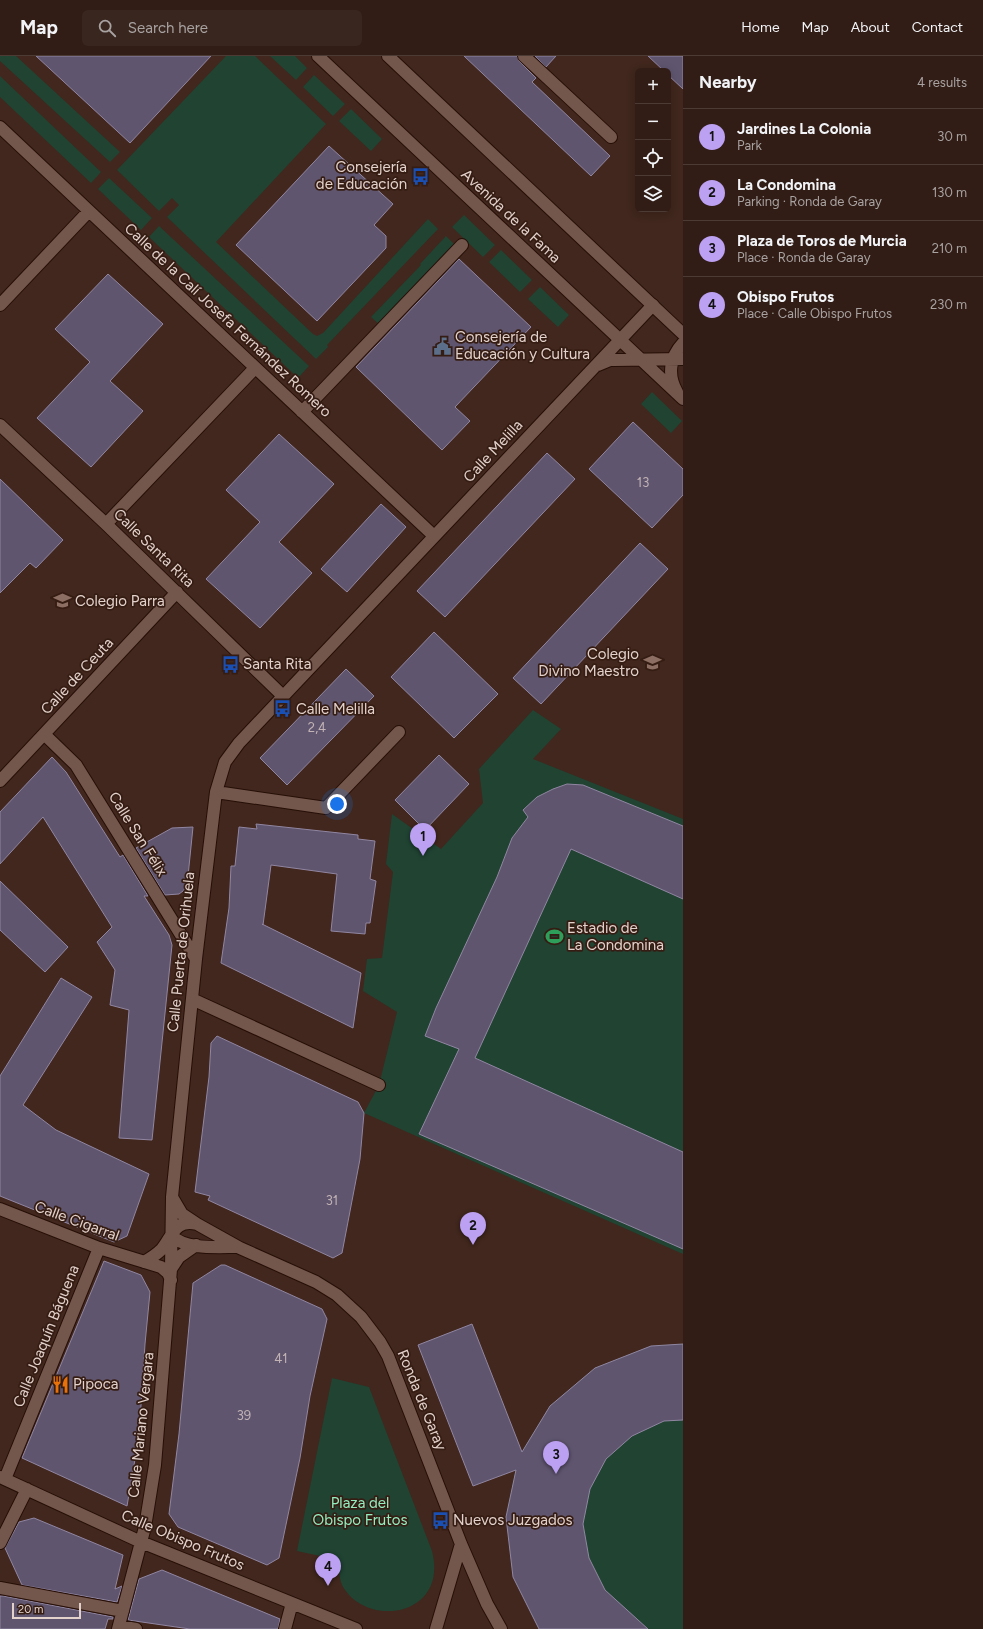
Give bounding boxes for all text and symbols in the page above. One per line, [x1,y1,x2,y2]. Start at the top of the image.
search box [82,10,362,46]
text: Map [20,16,58,39]
icon: search [96,17,118,39]
text: Search here [128,19,208,37]
text: Home [741,19,780,36]
text: Map [802,19,829,36]
text: About [851,19,890,36]
text: Contact [912,19,963,36]
map controls [635,68,671,212]
button: + [635,68,671,104]
text: Nearby [699,72,757,92]
text: 4 results [917,75,967,90]
button: − [635,104,671,140]
text: Jardines La Colonia [737,120,871,138]
text: 1 [709,129,715,144]
text: 30 m [937,129,967,144]
text: Park [737,138,762,153]
button: locate [635,140,671,176]
place label: Consejería de Educación [316,158,407,193]
street label: Avenida de la Fama [458,165,564,267]
bus stop icon: Consejería de Educación [410,166,430,186]
button: layers [635,176,671,212]
text: La Condomina [737,176,836,194]
text: 2 [708,185,716,200]
text: 130 m [932,185,967,200]
text: Parking · Ronda de Garay [737,194,882,209]
street label: Calle de la Calí Josefa Fernández Romero [121,219,335,421]
text: Plaza de Toros de Murcia [737,232,907,250]
text: 3 [708,241,716,256]
text: 210 m [932,241,967,256]
text: Place · Ronda de Garay [737,250,870,265]
text: Obispo Frutos [737,288,834,306]
text: 4 [708,297,716,312]
text: 230 m [930,297,967,312]
text: Place · Calle Obispo Frutos [737,306,892,321]
place label: Consejería de Educación y Cultura [455,328,590,363]
public building icon: Consejería de Educación y Cultura [432,336,452,356]
street label: Calle Melilla [460,416,526,486]
house number: 13 [637,475,649,490]
street label: Calle Santa Rita [110,505,198,591]
school or university icon: Colegio Parra [52,591,72,611]
place label: Colegio Parra [75,592,165,610]
street label: Calle de Ceuta [37,634,117,718]
place label: Colegio Divino Maestro [538,645,639,680]
school or university icon: Colegio Divino Maestro [642,653,662,673]
bus stop icon: Santa Rita [220,654,240,674]
place label: Santa Rita [243,655,311,673]
bus stop icon: Calle Melilla [273,699,293,719]
place label: Calle Melilla [296,700,375,718]
house number: 2,4 [308,720,326,735]
street label: Calle San Félix [105,788,171,880]
your location [327,794,347,814]
pin: 1 [410,823,436,856]
street label: Calle Puerta de Orihuela [164,871,198,1033]
place label: Estadio de La Condomina [567,919,664,954]
sports icon: Estadio de La Condomina [544,927,564,947]
house number: 31 [326,1193,338,1208]
street label: Calle Cigarral [32,1197,122,1245]
pin: 2 [460,1212,486,1245]
street label: Calle Joaquín Báguena [9,1262,83,1410]
street label: Ronda de Garay [394,1347,450,1453]
street label: Calle Mariano Vergara [124,1351,158,1499]
house number: 41 [274,1351,288,1366]
restaurant icon: Pipoca [50,1374,70,1394]
place label: Pipoca [73,1375,119,1393]
house number: 39 [237,1408,251,1423]
pin: 3 [543,1441,569,1474]
park label: Plaza del Obispo Frutos [313,1494,407,1529]
street label: Calle Obispo Frutos [119,1506,247,1574]
bus stop icon: Nuevos Juzgados [430,1510,450,1530]
place label: Nuevos Juzgados [453,1511,572,1529]
pin: 4 [315,1553,341,1586]
scale bar [12,1601,81,1620]
text: 20 m [18,1603,43,1616]

